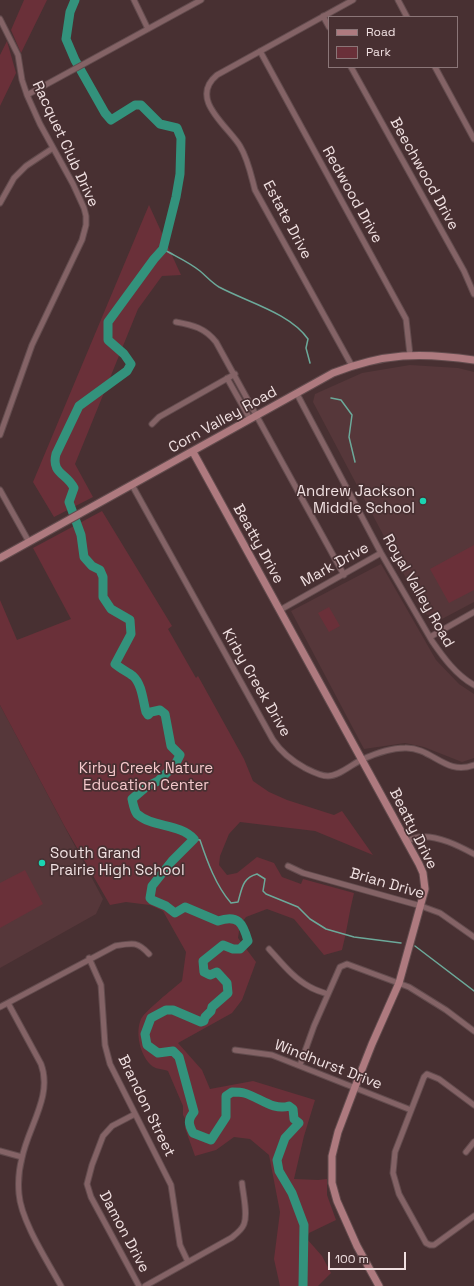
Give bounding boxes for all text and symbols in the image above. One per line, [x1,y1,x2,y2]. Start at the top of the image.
legend [328,16,458,68]
text: Road [366,24,395,40]
text: Park [366,44,391,60]
street label: Racquet Club Drive [28,78,102,210]
street label: Beechwood Drive [386,115,462,233]
street label: Redwood Drive [318,143,386,247]
street label: Estate Drive [259,178,315,262]
street label: Corn Valley Road [166,383,280,457]
place label: Andrew Jackson Middle School [297,483,415,518]
marker: Andrew Jackson Middle School [418,496,428,506]
street label: Beatty Drive [229,501,287,587]
street label: Royal Valley Road [378,531,458,651]
street label: Mark Drive [298,539,372,591]
street label: Kirby Creek Drive [218,626,294,740]
park label: Kirby Creek Nature Education Center [79,760,213,795]
street label: Beatty Drive [385,786,441,872]
place label: South Grand Prairie High School [50,845,185,880]
marker: South Grand Prairie High School [37,858,47,868]
street label: Brian Drive [348,865,426,903]
street label: Windhurst Drive [272,1036,384,1094]
street label: Brandon Street [114,1052,178,1160]
street label: Damon Drive [95,1188,153,1276]
scale bar [330,1244,408,1270]
text: 100 m [335,1251,369,1267]

